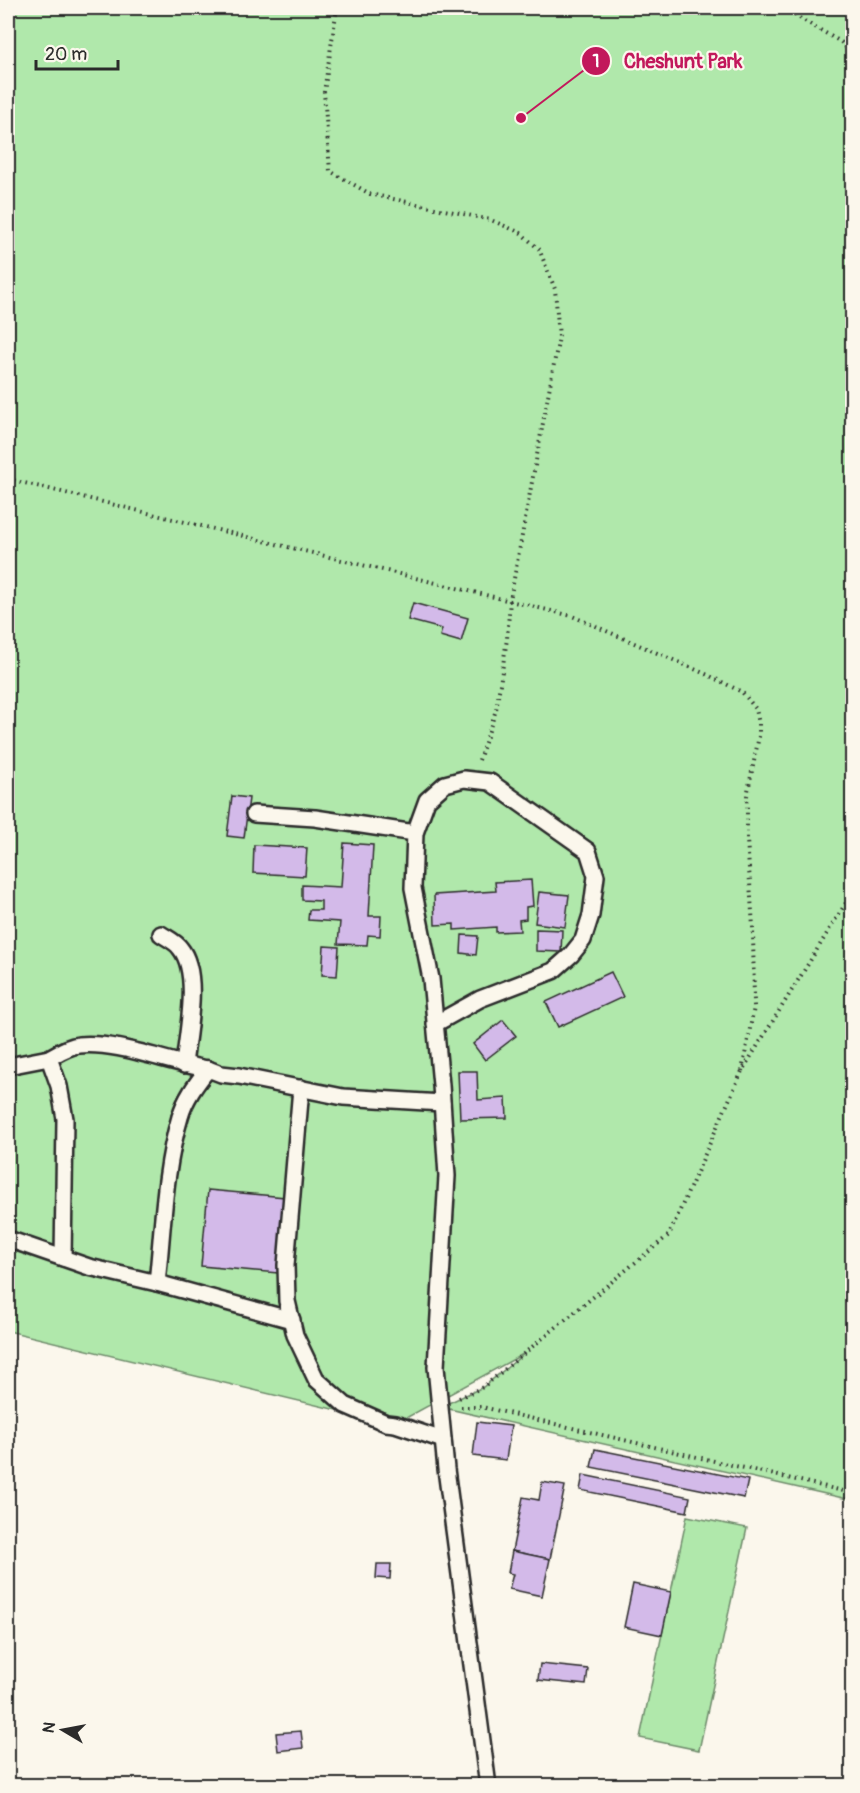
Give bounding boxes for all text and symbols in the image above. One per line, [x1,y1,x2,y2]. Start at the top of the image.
scale bar [36,33,118,71]
callout: Cheshunt Park [581,42,754,80]
text: 20 m [45,43,87,66]
text: Cheshunt Park [624,49,743,74]
text: 1 [592,50,600,73]
north arrow [33,1700,93,1760]
text: N [38,1720,60,1735]

